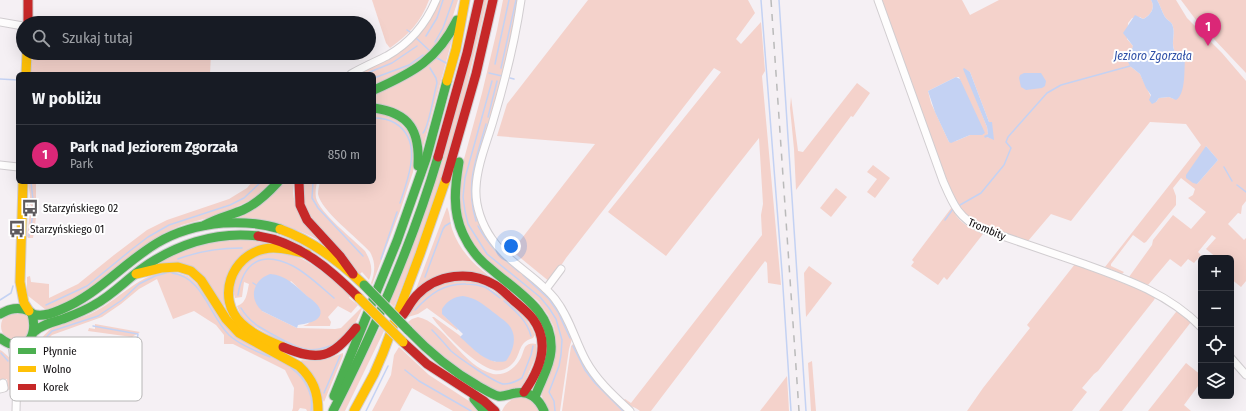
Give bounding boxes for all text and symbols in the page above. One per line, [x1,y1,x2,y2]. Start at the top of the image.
pin: 1 [1195,13,1221,46]
search box [16,16,376,60]
icon: search [30,27,52,49]
text: Szukaj tutaj [62,29,133,47]
water label: Jezioro Zgorzała [1113,49,1192,63]
text: W pobliżu [32,88,101,109]
text: Park nad Jeziorem Zgorzała [70,138,238,156]
text: 1 [42,147,48,162]
text: 850 m [328,147,360,162]
text: Park [70,156,93,171]
bus stop icon: Starzyńskiego 02 [20,198,40,218]
place label: Starzyńskiego 02 [43,202,118,215]
street label: Trombity [966,216,1008,243]
bus stop icon: Starzyńskiego 01 [7,219,27,239]
place label: Starzyńskiego 01 [30,223,104,236]
your location [501,236,521,256]
map controls [1198,255,1234,399]
button: + [1198,255,1234,291]
button: − [1198,291,1234,327]
button: locate [1198,327,1234,363]
legend [10,337,142,401]
text: Płynnie [43,345,77,358]
text: Wolno [43,363,72,376]
button: layers [1198,363,1234,399]
text: Korek [43,381,69,394]

